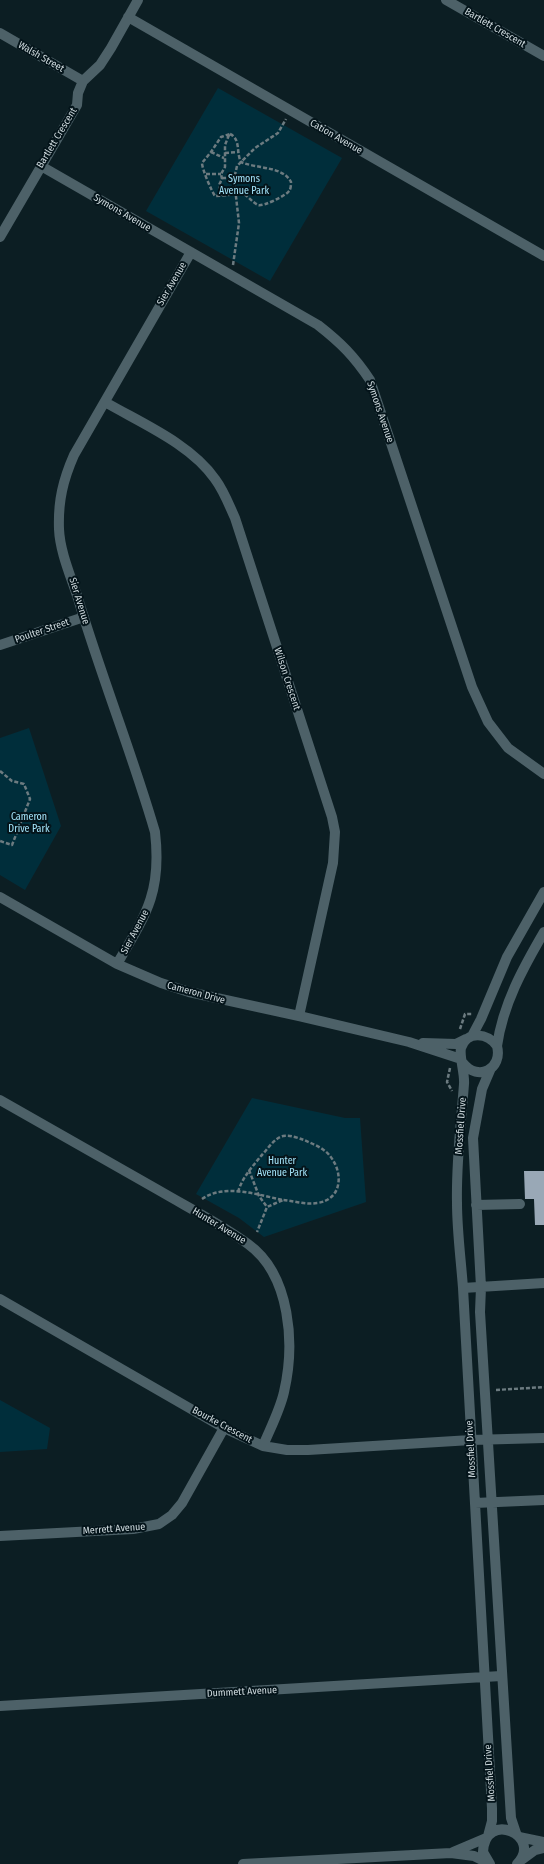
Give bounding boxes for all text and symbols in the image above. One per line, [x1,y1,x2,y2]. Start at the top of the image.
street label: Bartlett Crescent [462,6,528,50]
street label: Walsh Street [16,39,66,75]
street label: Bartlett Crescent [34,106,80,170]
street label: Cation Avenue [308,117,364,157]
park label: Symons Avenue Park [219,173,269,196]
street label: Symons Avenue [91,192,153,234]
street label: Sier Avenue [155,260,189,308]
street label: Symons Avenue [364,380,396,444]
street label: Sier Avenue [66,576,92,626]
street label: Poulter Street [13,616,71,646]
street label: Wilson Crescent [271,646,303,712]
park label: Cameron Drive Park [8,811,50,834]
street label: Sier Avenue [118,908,152,956]
street label: Cameron Drive [166,979,226,1007]
street label: Mossfiel Drive [453,1097,469,1155]
park label: Hunter Avenue Park [257,1155,307,1178]
street label: Hunter Avenue [190,1205,248,1247]
street label: Bourke Crescent [190,1404,254,1446]
street label: Mossfiel Drive [464,1420,478,1478]
street label: Merrett Avenue [82,1521,146,1537]
street label: Dummett Avenue [207,1684,277,1700]
street label: Mossfiel Drive [482,1744,498,1802]

